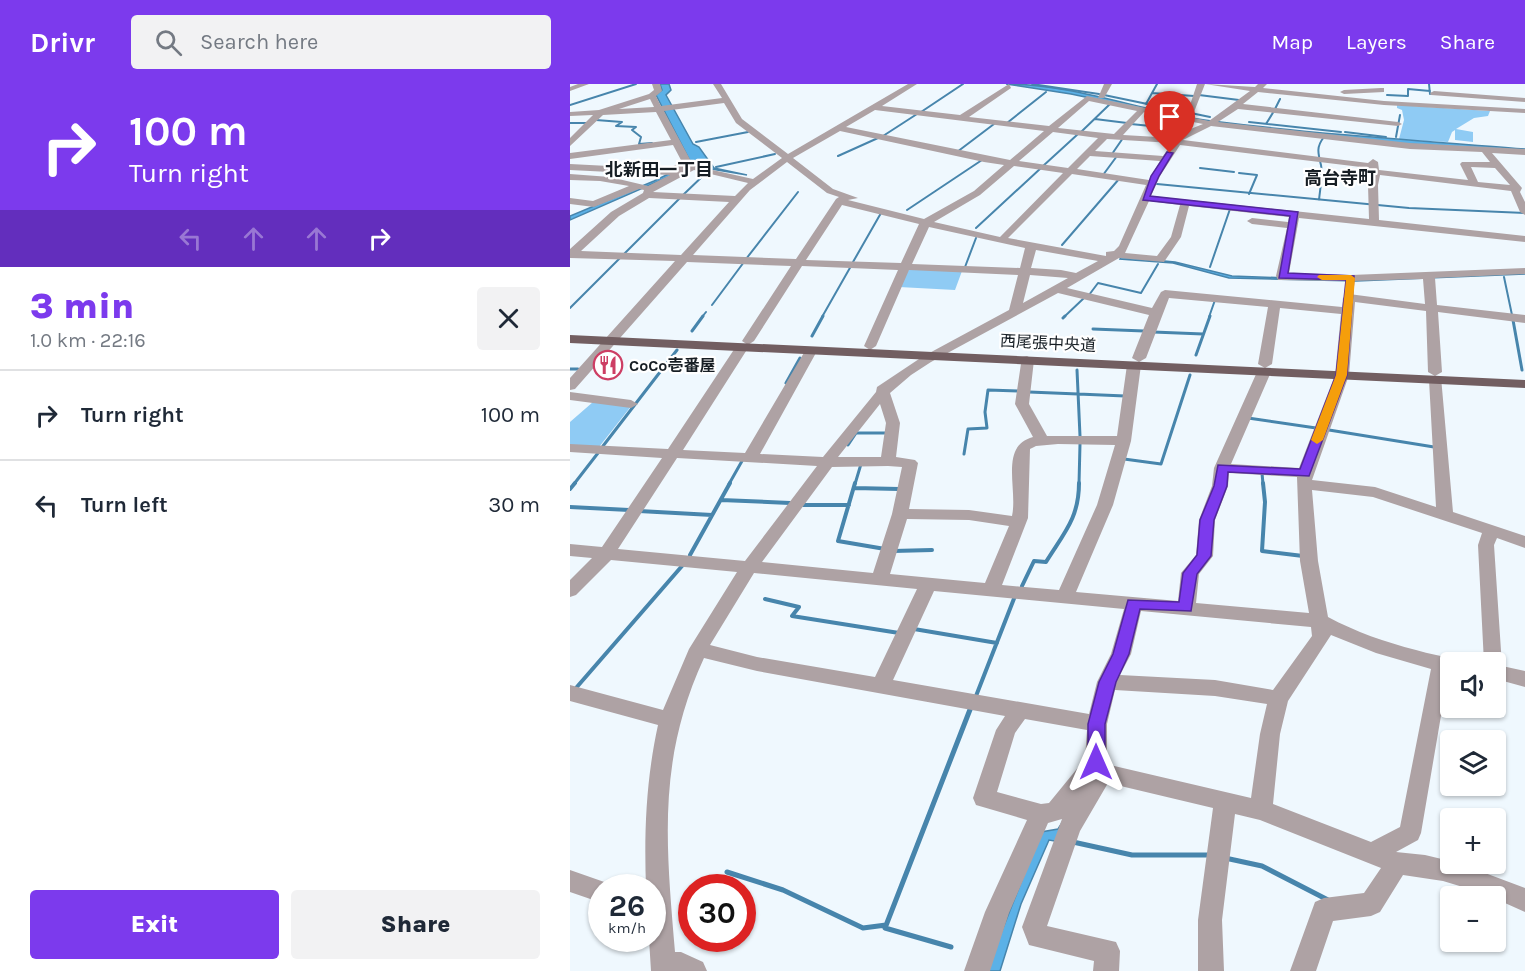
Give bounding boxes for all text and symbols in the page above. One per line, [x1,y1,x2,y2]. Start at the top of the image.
search box [131,15,551,69]
text: Drivr [30,26,95,59]
icon: search [152,26,185,59]
text: Search here [200,29,318,55]
text: Map [1271,30,1313,54]
text: Layers [1346,30,1407,54]
text: Share [1440,30,1495,54]
pin [1144,91,1195,153]
icon: arrive [1153,100,1186,133]
text: 100 m [129,106,248,156]
icon: right [30,108,108,186]
text: Turn right [129,157,249,189]
district label: 北新田一丁目 [605,159,713,181]
district label: 高台寺町 [1304,167,1376,189]
icon: left [174,222,207,255]
icon: ahead [237,222,270,255]
icon: ahead [300,222,333,255]
icon: right [363,222,396,255]
text: 3 min [30,285,134,327]
button: close [477,287,540,350]
text: 1.0 km · 22:16 [30,329,146,352]
street label: 西尾張中央道 [1000,331,1096,355]
restaurant icon: CoCo壱番屋 [592,349,624,381]
place label: CoCo壱番屋 [629,356,715,375]
icon: right [30,399,63,432]
text: Turn right [81,402,184,428]
text: 100 m [481,402,540,428]
icon: left [30,489,63,522]
text: Turn left [81,492,168,518]
text: 30 m [488,492,540,518]
map controls [1440,652,1506,952]
button: sound [1440,652,1506,718]
position arrow [1064,730,1128,794]
button: layers [1440,730,1506,796]
button: + [1440,808,1506,874]
speed limit sign: 30 [678,874,756,952]
button: − [1440,886,1506,952]
text: 26 [609,888,645,924]
button: Exit [30,890,279,959]
button: Share [291,890,540,959]
text: km/h [608,919,646,937]

